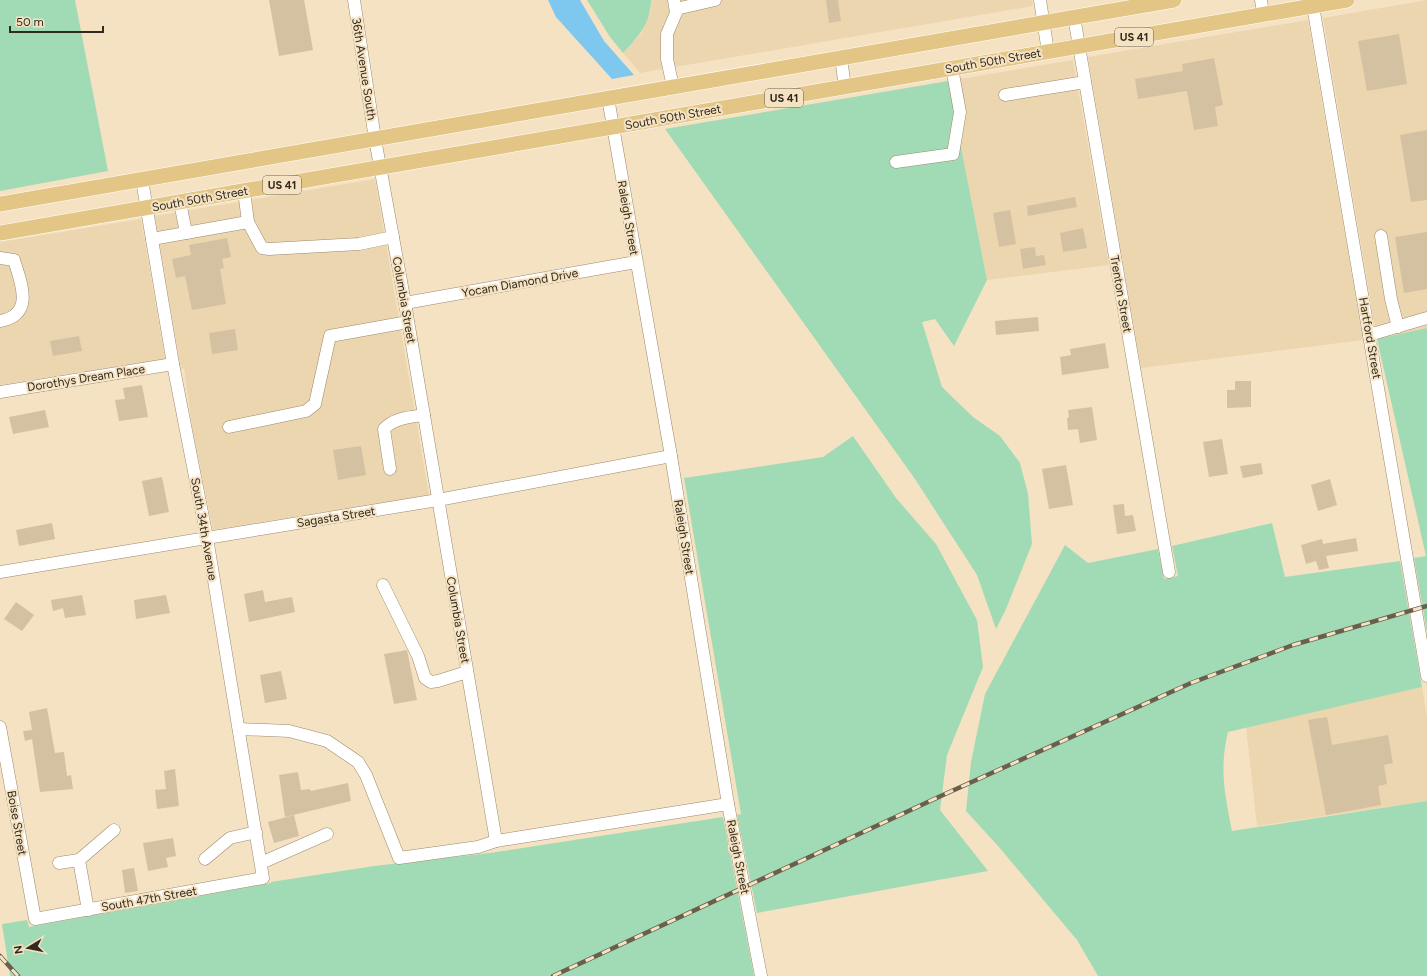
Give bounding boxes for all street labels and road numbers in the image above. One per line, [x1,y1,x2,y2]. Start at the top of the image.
street label: 36th Avenue South [349,17,379,121]
road number: US 41 [1115,28,1153,46]
street label: South 50th Street [944,46,1043,76]
road number: US 41 [765,89,803,107]
street label: South 50th Street [624,102,723,132]
road number: US 41 [263,176,301,194]
street label: Raleigh Street [615,179,642,257]
street label: South 50th Street [151,184,250,214]
street label: Trenton Street [1107,254,1135,334]
street label: Columbia Street [389,256,419,345]
street label: Yocam Diamond Drive [461,266,580,300]
street label: Hartford Street [1356,296,1384,380]
street label: Dorothys Dream Place [26,362,146,394]
street label: South 34th Avenue [188,477,220,582]
street label: Raleigh Street [671,498,697,576]
street label: Sagasta Street [296,504,377,530]
street label: Columbia Street [443,576,473,665]
street label: Boise Street [4,789,30,857]
street label: Raleigh Street [724,818,752,896]
street label: South 47th Street [100,884,198,914]

